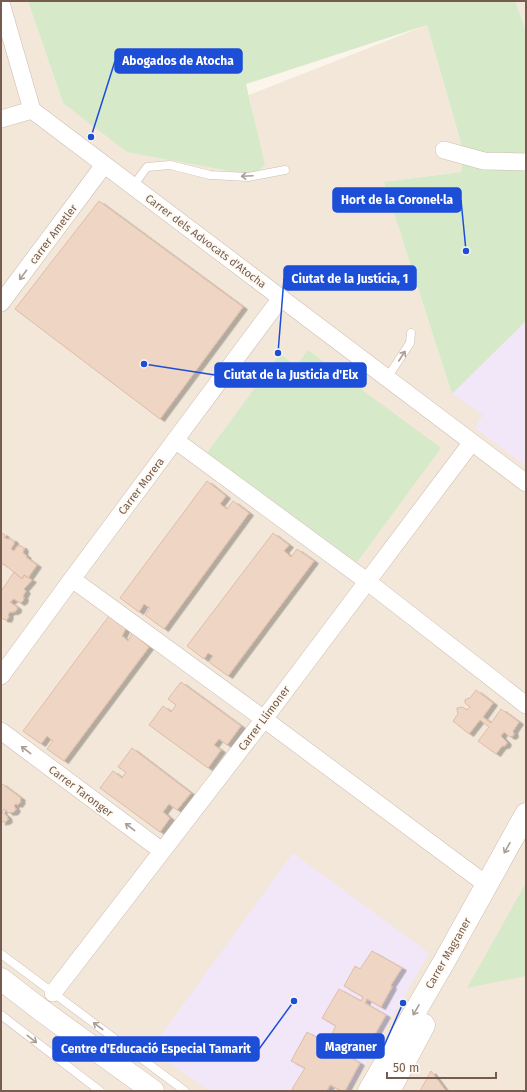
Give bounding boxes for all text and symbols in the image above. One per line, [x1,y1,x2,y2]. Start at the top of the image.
callout: Abogados de Atocha [115,49,242,73]
text: Abogados de Atocha [121,54,234,68]
one-way arrow [241,173,254,180]
callout: Hort de la Coronel·la [333,188,461,212]
street label: Carrer dels Advocats d'Atocha [143,192,269,291]
text: Hort de la Coronel·la [341,193,453,207]
street label: carrer Ametler [27,201,81,267]
callout: Ciutat de la Justícia, 1 [284,266,416,290]
one-way arrow [18,269,27,280]
text: Ciutat de la Justícia, 1 [292,272,408,286]
one-way arrow [398,351,406,362]
callout: Ciutat de la Justicia d'Elx [215,363,366,387]
text: Ciutat de la Justicia d'Elx [224,368,359,382]
street label: Carrer Morera [116,455,167,517]
street label: Carrer Llimoner [236,683,293,753]
one-way arrow [21,746,32,754]
street label: Carrer Taronger [46,763,116,820]
one-way arrow [125,823,136,832]
one-way arrow [503,842,510,854]
street label: Carrer Magraner [423,915,474,991]
one-way arrow [411,1004,419,1016]
one-way arrow [93,1022,104,1030]
one-way arrow [26,1034,37,1043]
callout: Magraner [317,1034,384,1058]
callout: Centre d'Educació Especial Tamarit [53,1037,259,1061]
text: Magraner [325,1040,377,1054]
text: Centre d'Educació Especial Tamarit [61,1042,251,1056]
scale bar [387,1054,496,1080]
text: 50 m [393,1061,419,1075]

